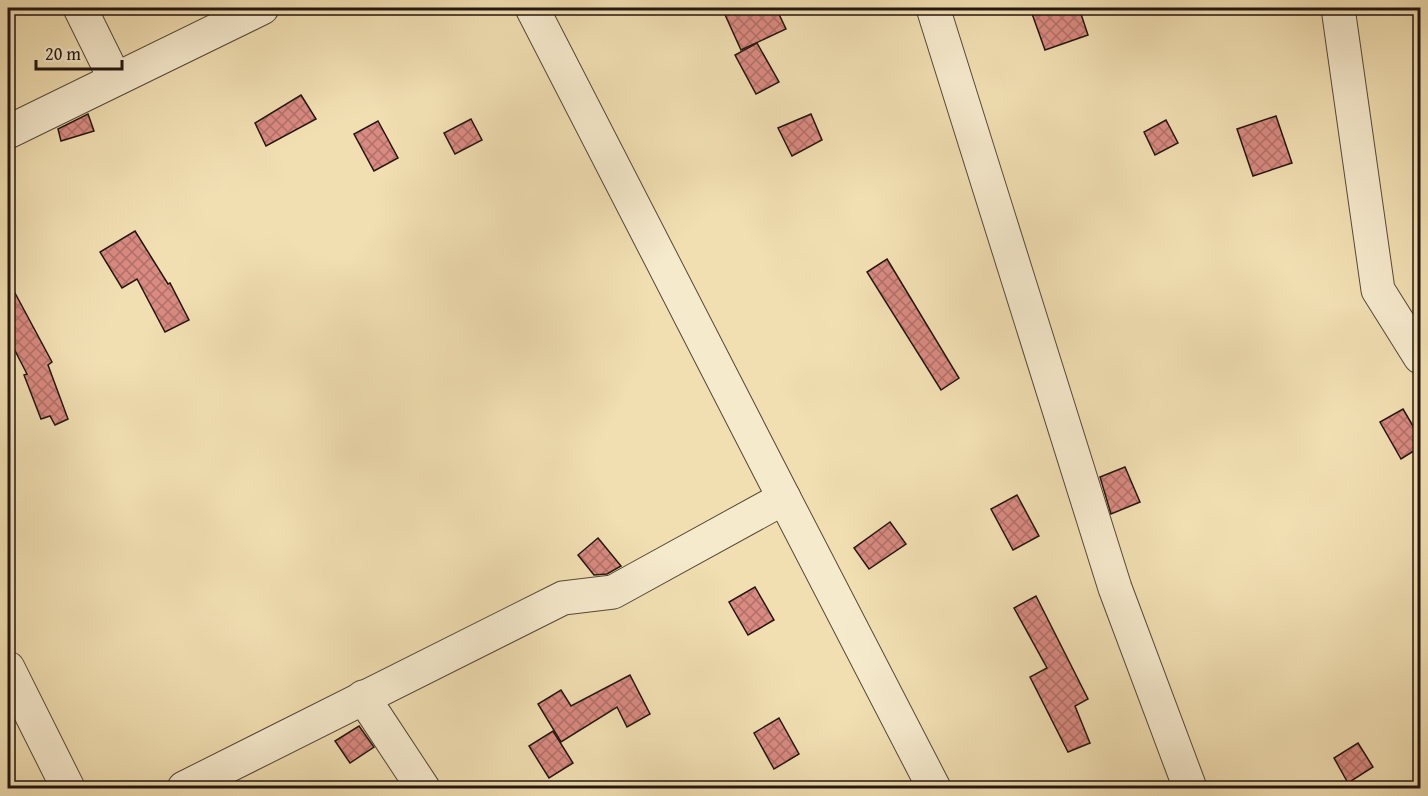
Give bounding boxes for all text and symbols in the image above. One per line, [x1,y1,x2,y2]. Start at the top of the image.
scale bar [36,33,122,71]
text: 20 m [45,40,81,67]

